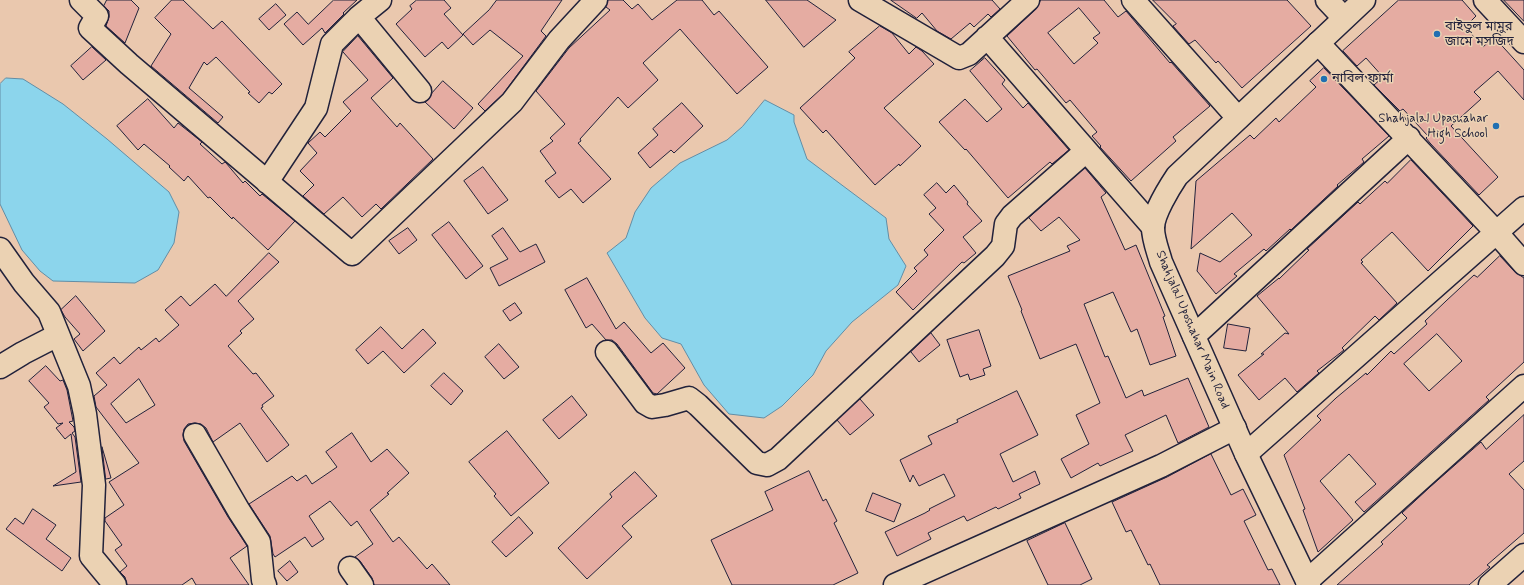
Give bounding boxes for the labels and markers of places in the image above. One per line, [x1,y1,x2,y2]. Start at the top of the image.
place label: বাইতুল মামুর জামে মসজিদ [1445,19,1514,50]
marker: বাইতুল মামুর জামে মসজিদ [1432,29,1442,39]
place label: নাবিল ফার্মা [1332,71,1393,87]
marker: নাবিল ফার্মা [1319,74,1329,84]
place label: Shahjalal Upashahar High School [1378,111,1488,142]
marker: Shahjalal Upashahar High School [1491,121,1501,131]

